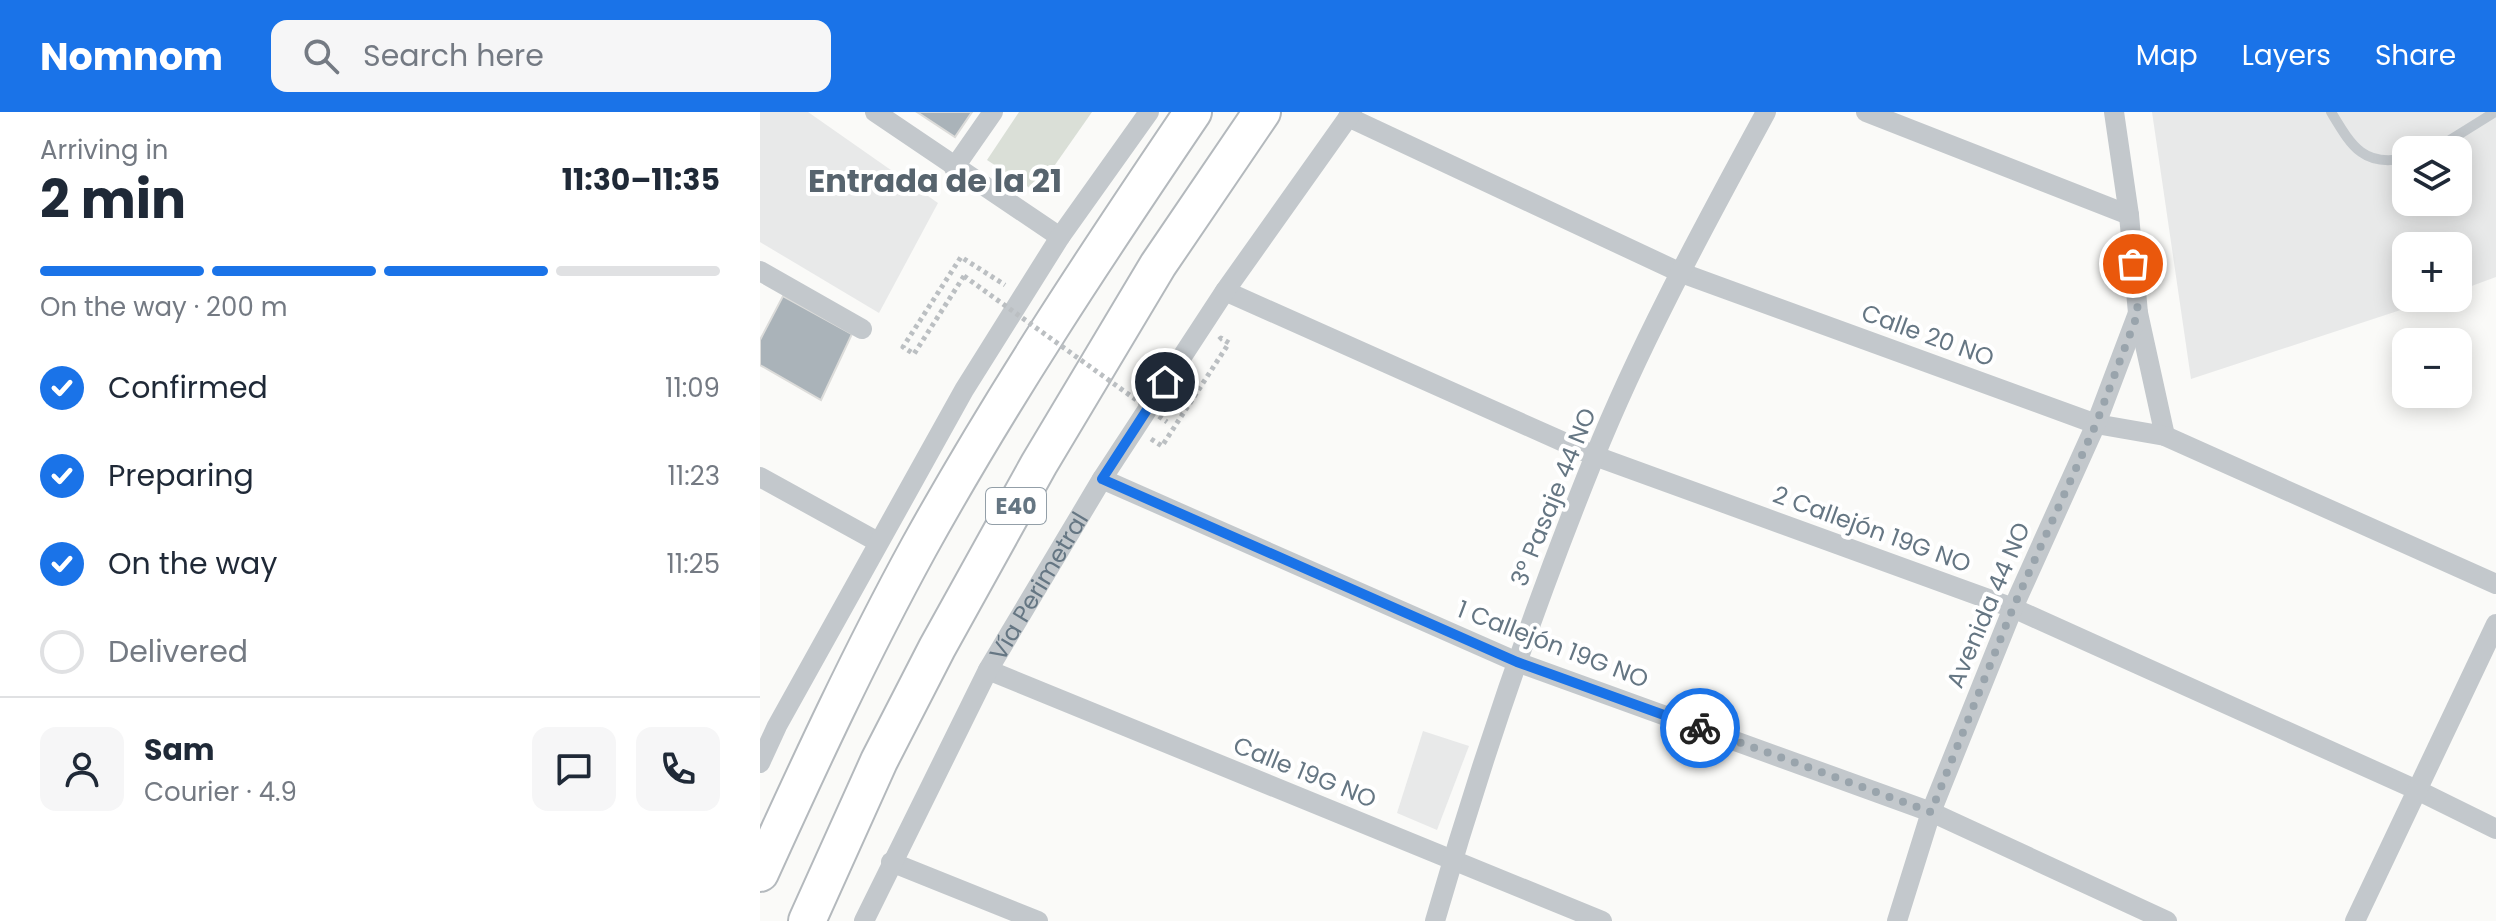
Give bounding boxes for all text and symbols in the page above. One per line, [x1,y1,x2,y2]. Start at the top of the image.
search box [271,20,831,92]
text: Nomnom [40,30,223,83]
icon: search [299,34,343,78]
text: Search here [363,34,544,77]
text: Map [2136,36,2198,75]
text: Layers [2242,36,2331,75]
text: Share [2375,36,2456,75]
text: Arriving in [40,132,169,168]
map controls [2392,136,2472,408]
button: layers [2392,136,2472,216]
text: 11:30–11:35 [562,158,720,201]
district label: Entrada de la 21 [808,158,1062,203]
text: 2 min [40,163,186,236]
pin [2099,230,2167,298]
button: + [2392,232,2472,312]
icon: bag [2111,242,2155,286]
text: On the way · 200 m [40,289,287,325]
street label: Calle 20 NO [1857,296,1999,374]
button: − [2392,328,2472,408]
pin [1131,348,1199,416]
icon: home [1143,360,1187,404]
icon: check [40,366,84,410]
text: Confirmed [108,366,268,409]
text: 11:09 [665,370,720,406]
street label: 3º Pasaje 44 NO [1502,403,1604,591]
icon: check [40,454,84,498]
text: Preparing [108,454,254,497]
text: 11:23 [668,458,720,494]
street label: 2 Callejón 19G NO [1768,478,1976,580]
road number: E40 [986,488,1046,524]
street label: Vía Perimetral [981,505,1095,666]
street label: Avenida 44 NO [1938,517,2038,693]
icon: check [40,542,84,586]
text: On the way [108,542,277,585]
text: 11:25 [667,546,720,582]
street label: 1 Callejón 19G NO [1453,592,1653,696]
text: Delivered [108,630,248,673]
courier [1660,688,1740,768]
icon: bike [1678,706,1722,750]
button: person [40,727,124,811]
button: chat [532,727,616,811]
button: phone [636,727,720,811]
text: Sam [144,728,215,771]
street label: Calle 19G NO [1229,728,1381,816]
text: Courier · 4.9 [144,774,297,810]

